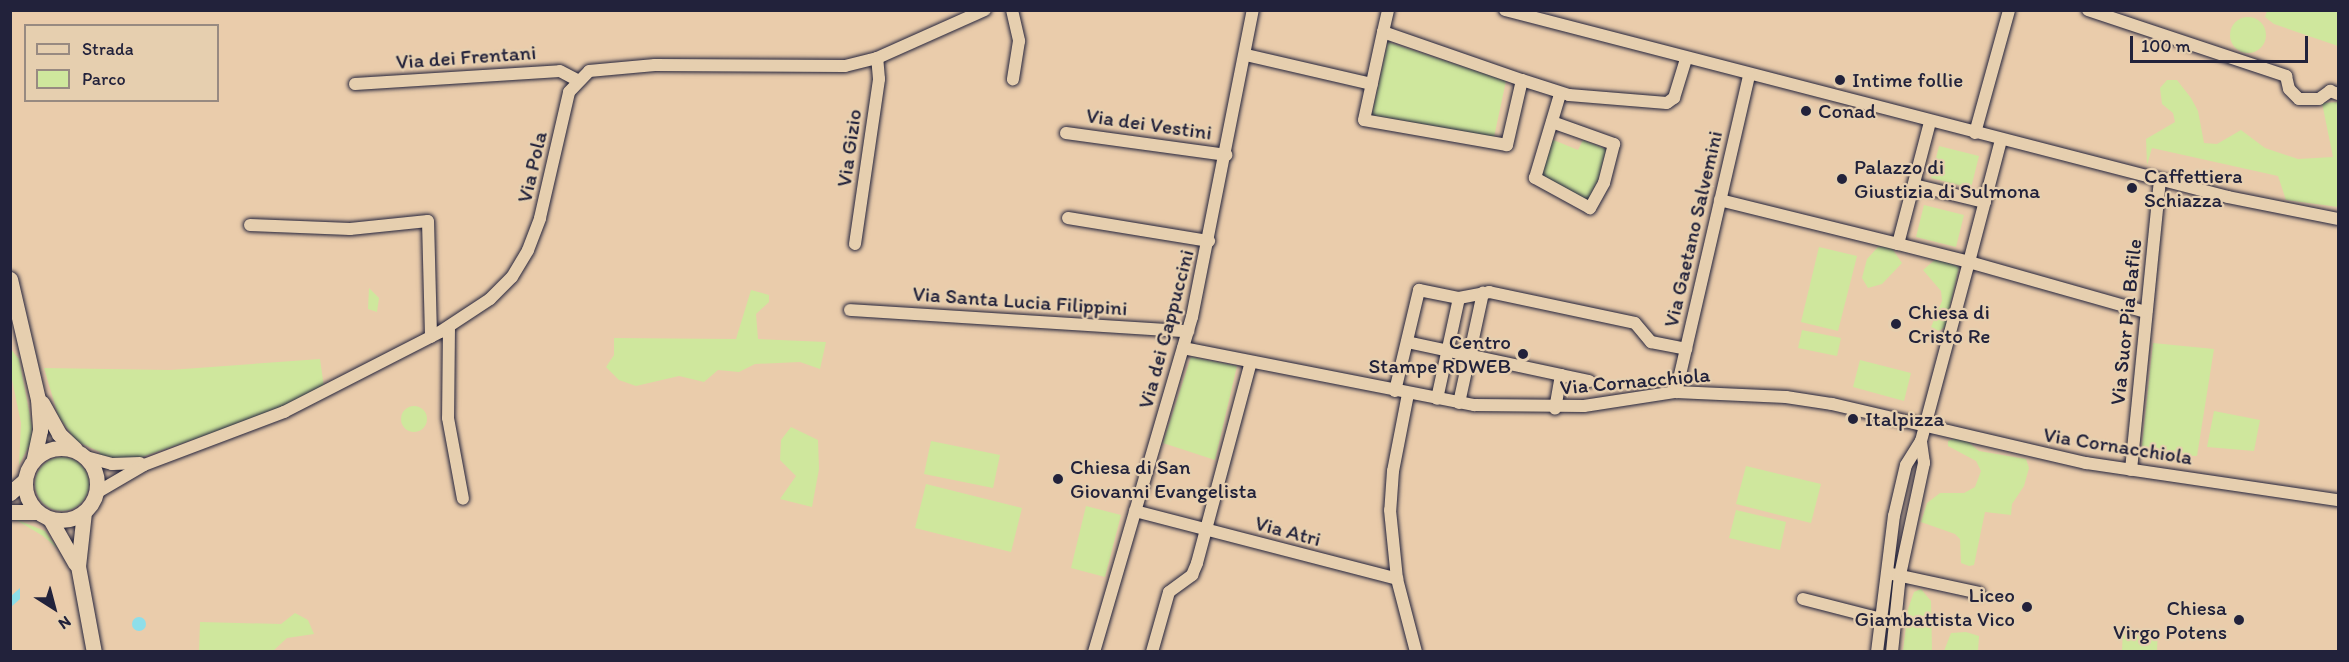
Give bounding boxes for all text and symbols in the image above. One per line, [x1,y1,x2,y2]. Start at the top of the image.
legend [24,24,219,102]
scale bar [2133,24,2312,62]
text: 100 m [2141,35,2191,57]
text: Strada [82,38,134,60]
street label: Via dei Frentani [395,40,537,74]
place label: Intime follie [1852,67,1963,93]
text: Parco [82,68,126,90]
marker: Intime follie [1833,73,1847,87]
place label: Conad [1818,98,1876,124]
street label: Via dei Vestini [1085,103,1213,145]
marker: Conad [1799,104,1813,118]
street label: Via Gizio [831,107,867,189]
street label: Via Gaetano Salvemini [1658,128,1728,330]
street label: Via Pola [512,129,552,205]
place label: Palazzo di Giustizia di Sulmona [1854,154,2039,204]
place label: Caffettiera Schiazza [2144,163,2243,213]
marker: Palazzo di Giustizia di Sulmona [1835,172,1849,186]
marker: Caffettiera Schiazza [2125,181,2139,195]
street label: Via Suor Pia Bafile [2105,238,2147,406]
street label: Via dei Cappuccini [1133,247,1199,411]
street label: Via Santa Lucia Filippini [912,281,1128,321]
place label: Chiesa di Cristo Re [1908,299,1990,349]
marker: Chiesa di Cristo Re [1889,317,1903,331]
place label: Centro Stampe RDWEB [1369,329,1511,379]
marker: Centro Stampe RDWEB [1516,347,1530,361]
street label: Via Cornacchiola [1559,362,1711,400]
place label: Italpizza [1865,406,1944,432]
marker: Italpizza [1846,412,1860,426]
street label: Via Cornacchiola [2042,422,2194,470]
place label: Chiesa di San Giovanni Evangelista [1070,454,1258,504]
marker: Chiesa di San Giovanni Evangelista [1051,472,1065,486]
street label: Via Atri [1252,510,1324,552]
north arrow [24,578,84,638]
place label: Liceo Giambattista Vico [1854,582,2015,632]
place label: Chiesa Virgo Potens [2114,595,2227,645]
marker: Liceo Giambattista Vico [2020,600,2034,614]
text: N [55,612,75,634]
marker: Chiesa Virgo Potens [2232,613,2246,627]

